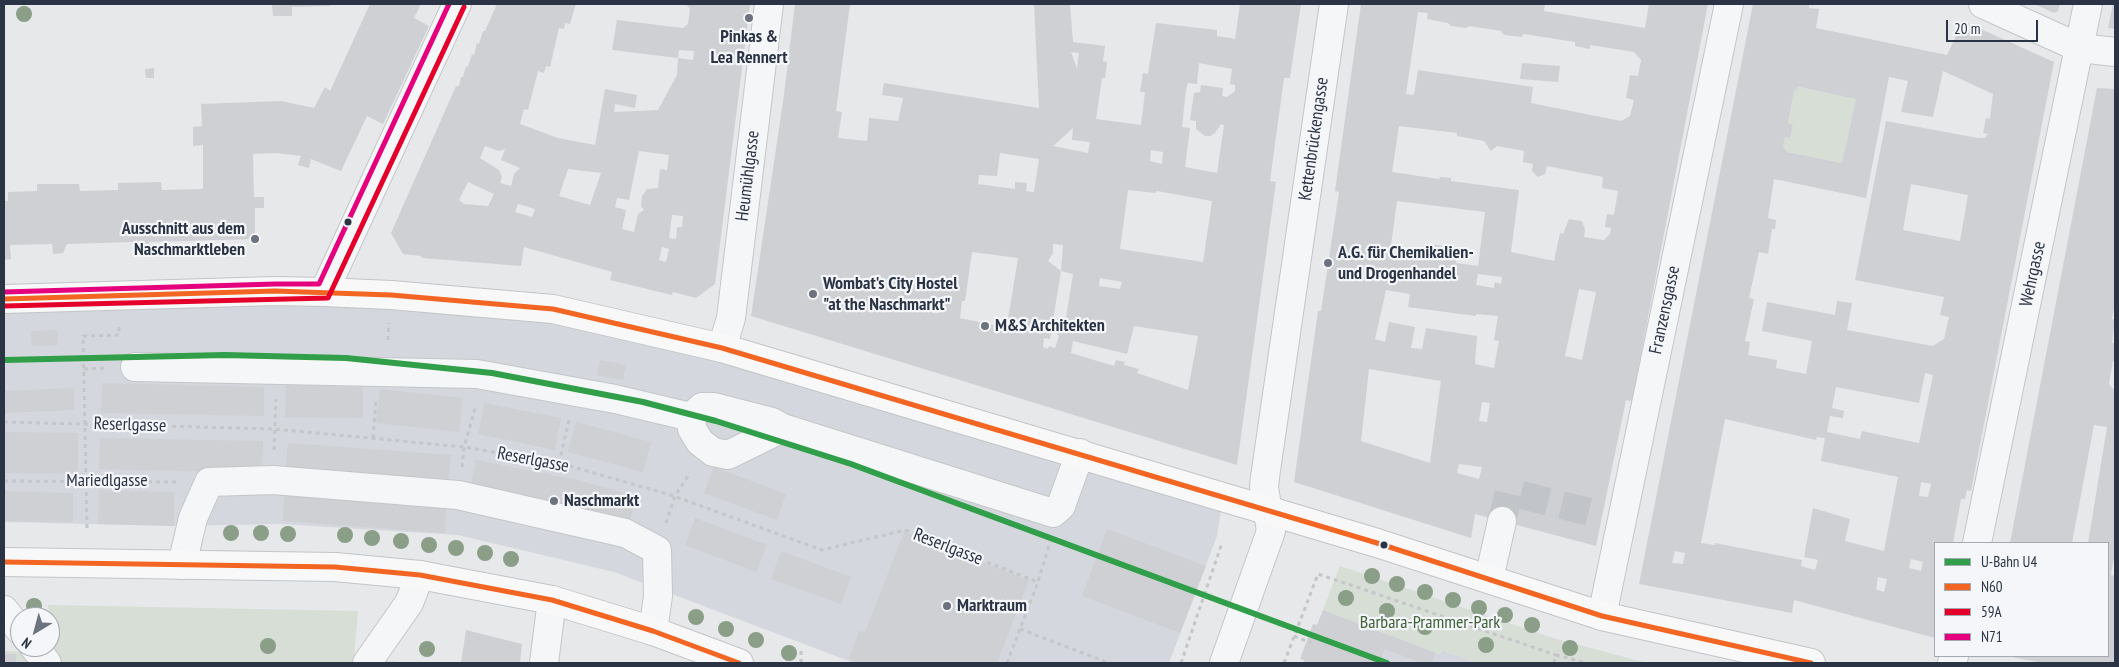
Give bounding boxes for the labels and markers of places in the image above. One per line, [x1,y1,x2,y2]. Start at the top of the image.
marker: Pinkas & Lea Rennert [743,12,755,24]
place label: Pinkas & Lea Rennert [711,26,787,68]
unlabelled marker [343,217,353,227]
place label: Ausschnitt aus dem Naschmarktleben [122,218,245,260]
marker: Ausschnitt aus dem Naschmarktleben [249,233,261,245]
place label: A.G. für Chemikalien- und Drogenhandel [1338,242,1474,284]
marker: A.G. für Chemikalien- und Drogenhandel [1322,257,1334,269]
place label: Wombat's City Hostel "at the Naschmarkt" [823,273,958,316]
marker: Wombat's City Hostel "at the Naschmarkt" [807,288,819,300]
place label: M&S Architekten [995,315,1105,337]
marker: M&S Architekten [979,320,991,332]
place label: Naschmarkt [564,490,639,512]
marker: Naschmarkt [548,495,560,507]
unlabelled marker [1379,540,1389,550]
place label: Marktraum [957,595,1027,617]
marker: Marktraum [941,600,953,612]

